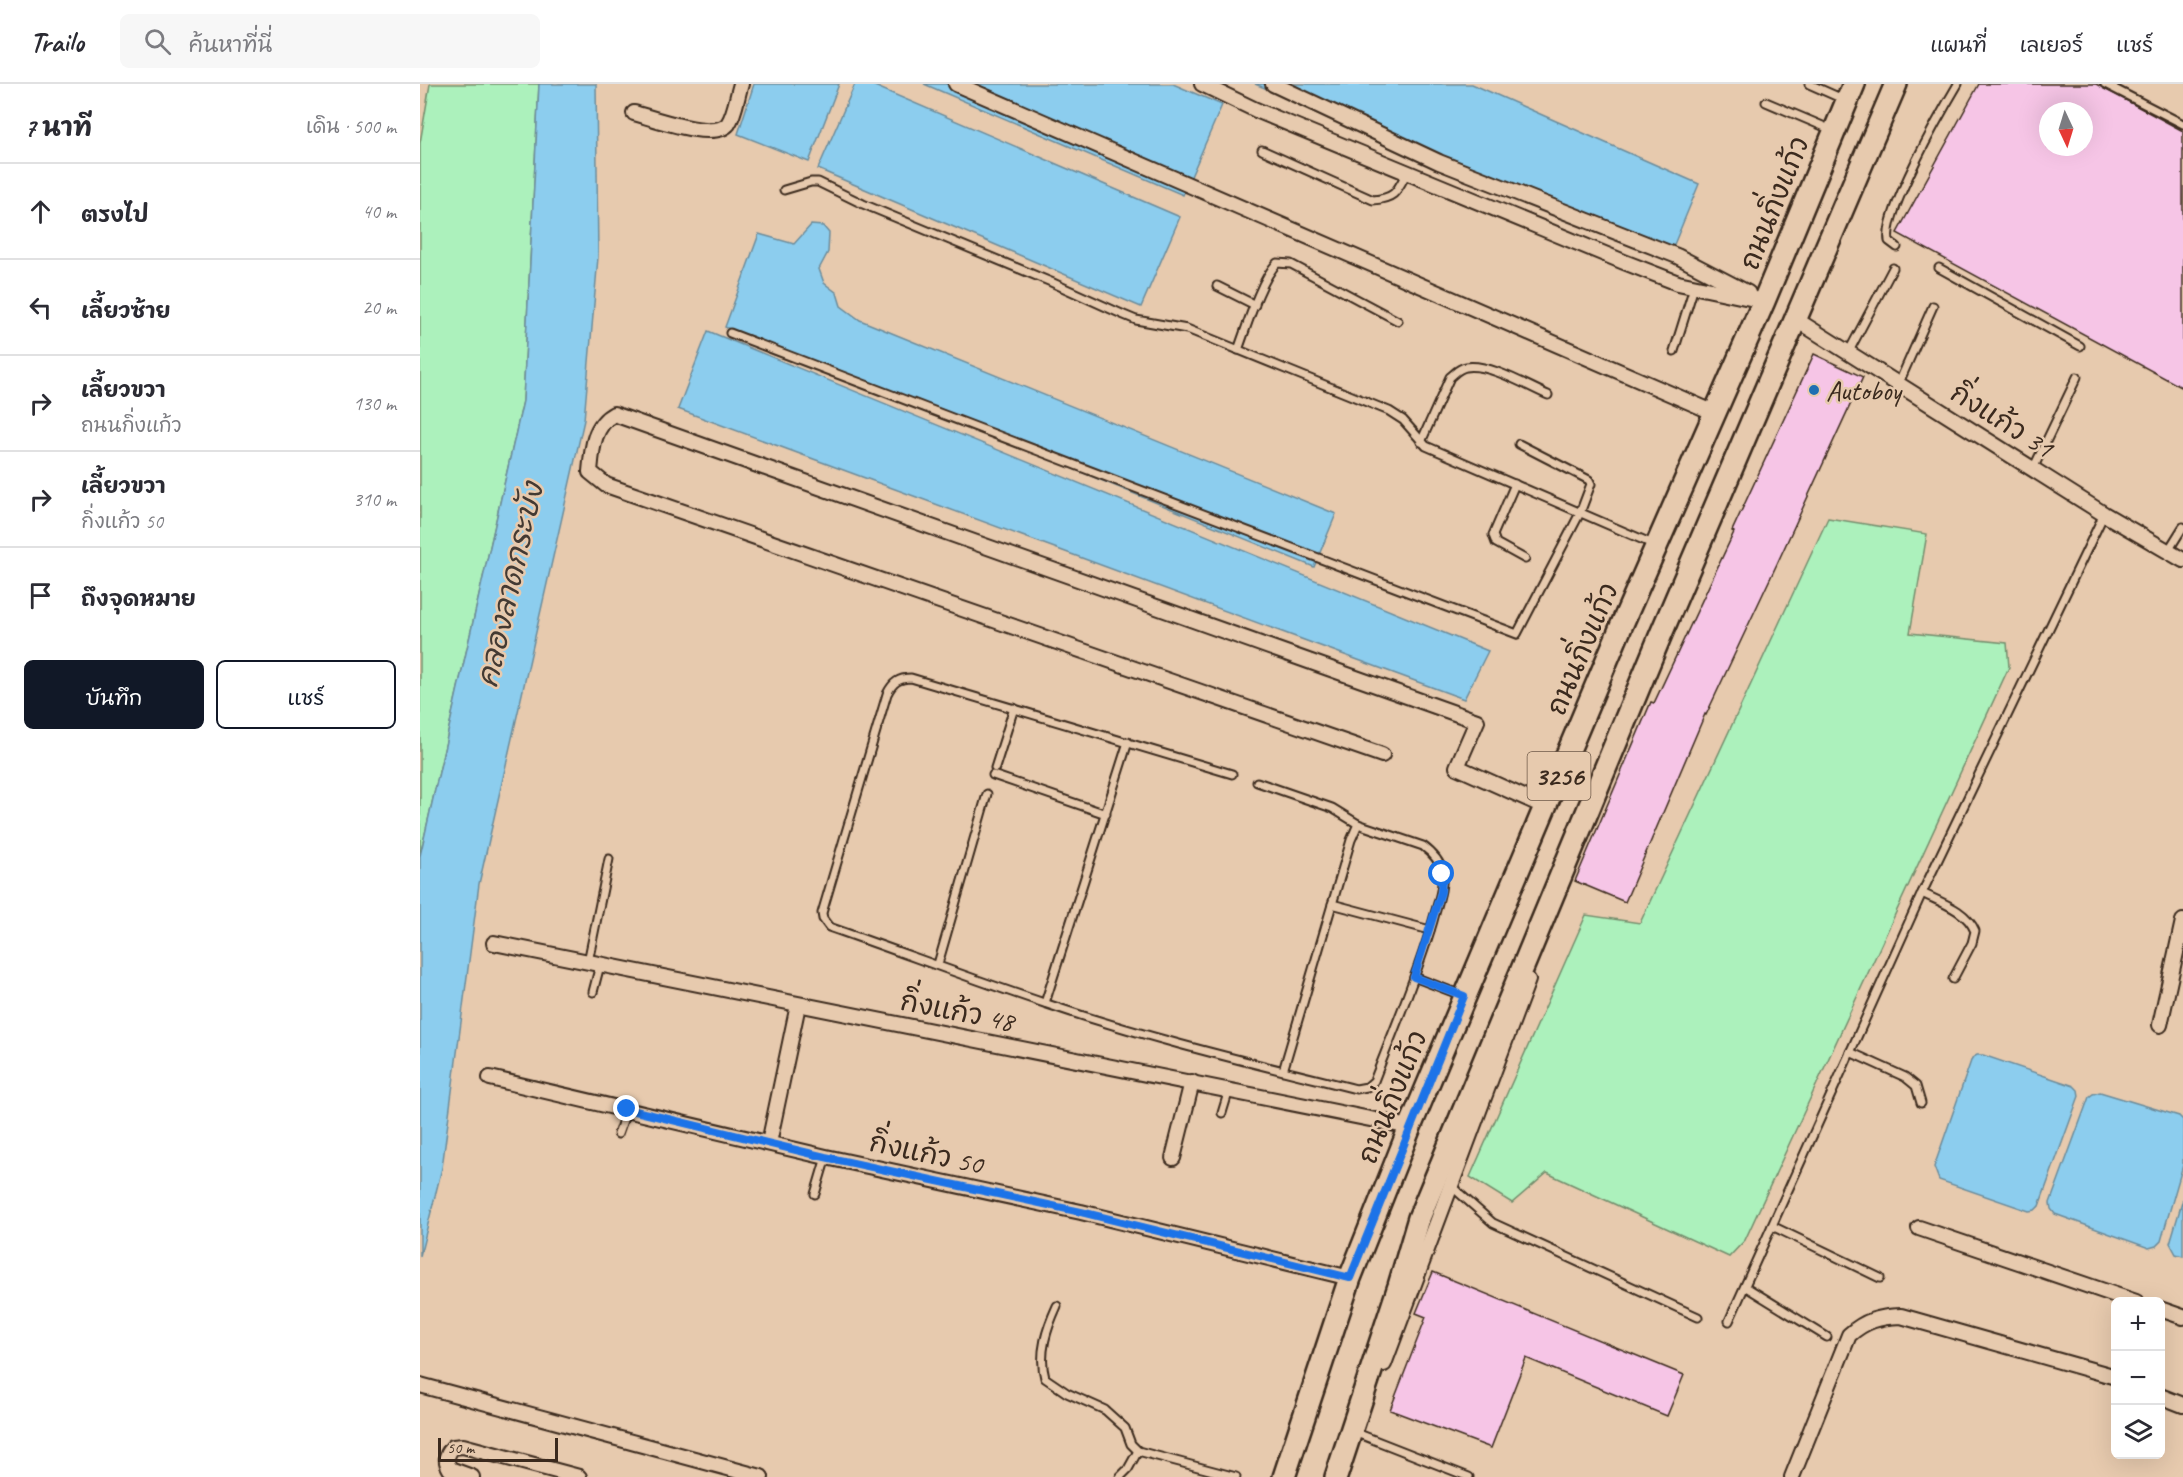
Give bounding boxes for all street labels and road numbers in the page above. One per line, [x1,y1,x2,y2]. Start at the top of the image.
street label: ถนนกิ่งแก้ว [1724,128,1817,275]
street label: กิ่งแก้ว 31 [1944,368,2065,466]
street label: ถนนกิ่งแก้ว [1531,574,1626,720]
road number: 3256 [1528,752,1590,800]
street label: กิ่งแก้ว 48 [897,975,1021,1040]
street label: ถนนกิ่งแก้ว [1342,1022,1435,1169]
street label: กิ่งแก้ว 50 [866,1116,990,1183]

